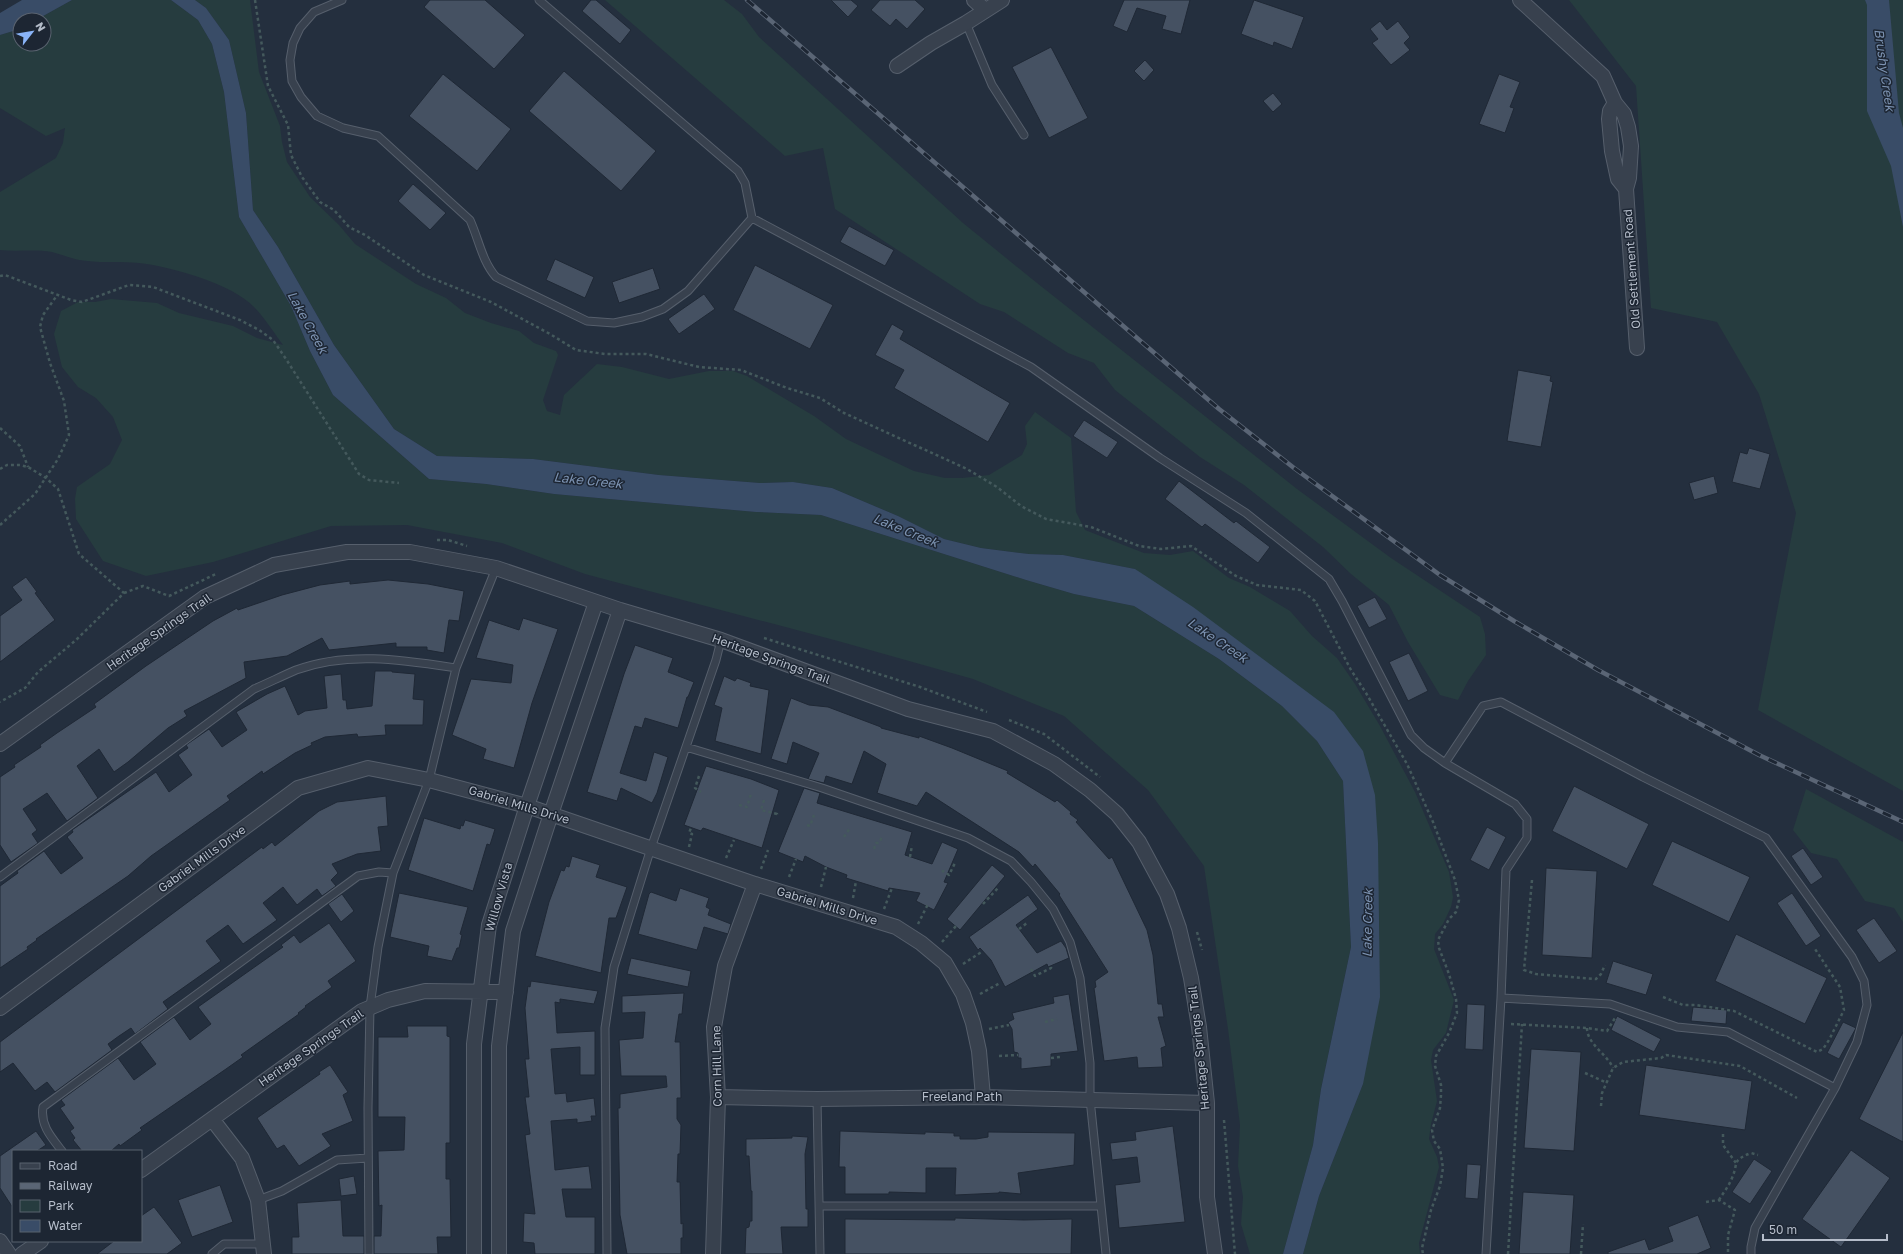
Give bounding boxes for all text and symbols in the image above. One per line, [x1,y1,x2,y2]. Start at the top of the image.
north arrow [12,12,52,52]
text: N [33,20,49,34]
water label: Brushy Creek [1871,28,1899,114]
street label: Old Settlement Road [1620,209,1643,329]
water label: Lake Creek [284,288,333,357]
water label: Lake Creek [553,468,625,492]
water label: Lake Creek [871,510,943,551]
street label: Heritage Springs Trail [103,590,214,674]
water label: Lake Creek [1185,614,1252,667]
street label: Heritage Springs Trail [710,630,832,687]
street label: Gabriel Mills Drive [467,782,571,827]
street label: Gabriel Mills Drive [155,822,248,895]
street label: Willow Vista [481,861,516,933]
street label: Gabriel Mills Drive [775,883,879,928]
water label: Lake Creek [1358,887,1376,958]
street label: Heritage Springs Trail [1185,985,1212,1111]
street label: Heritage Springs Trail [255,1006,366,1090]
street label: Corn Hill Lane [708,1025,725,1107]
street label: Freeland Path [922,1089,1002,1104]
legend [12,1150,142,1242]
text: Road [48,1158,77,1173]
text: Railway [48,1178,93,1193]
text: Park [48,1198,74,1213]
scale bar [1763,1216,1887,1242]
text: Water [48,1218,82,1233]
text: 50 m [1769,1222,1797,1237]

